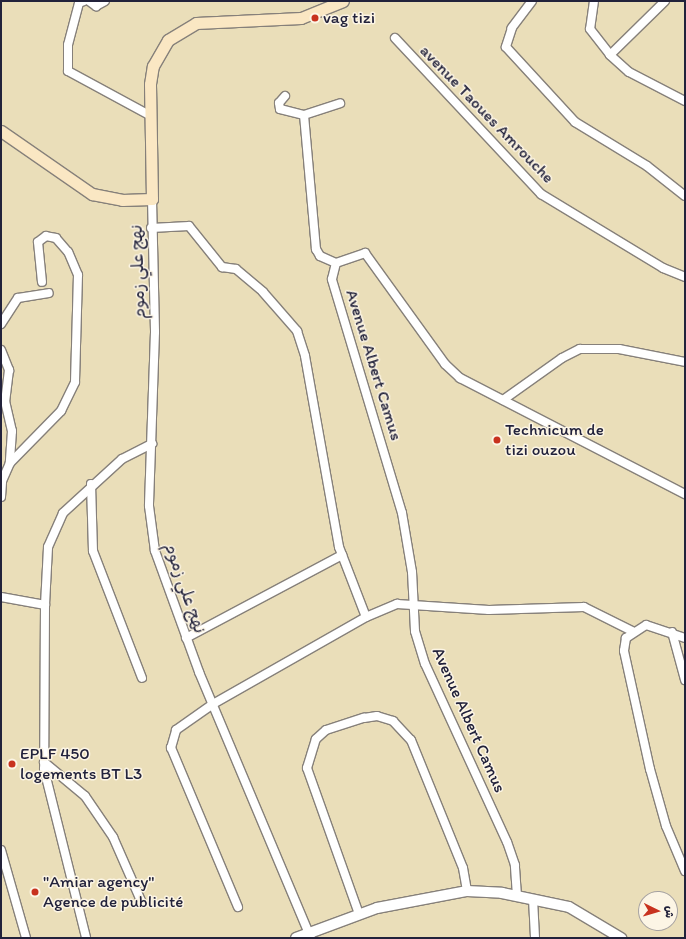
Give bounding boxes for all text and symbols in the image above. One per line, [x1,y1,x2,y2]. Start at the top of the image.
place label: vag tizi [323,8,375,28]
marker: vag tizi [310,13,320,23]
street label: avenue Taoues Amrouche [416,41,558,187]
street label: نهج علي زموم [126,224,150,320]
street label: Avenue Albert Camus [341,287,407,443]
place label: Technicum de tizi ouzou [505,420,604,460]
marker: Technicum de tizi ouzou [492,435,502,445]
street label: نهج علي زموم [160,540,210,636]
street label: Avenue Albert Camus [428,644,510,796]
place label: EPLF 450 logements BT L3 [20,744,142,784]
marker: EPLF 450 logements BT L3 [7,759,17,769]
place label: "Amiar agency" Agence de publicité [43,872,184,912]
marker: "Amiar agency" Agence de publicité [30,887,40,897]
north arrow [638,891,678,931]
text: ش [662,905,676,919]

